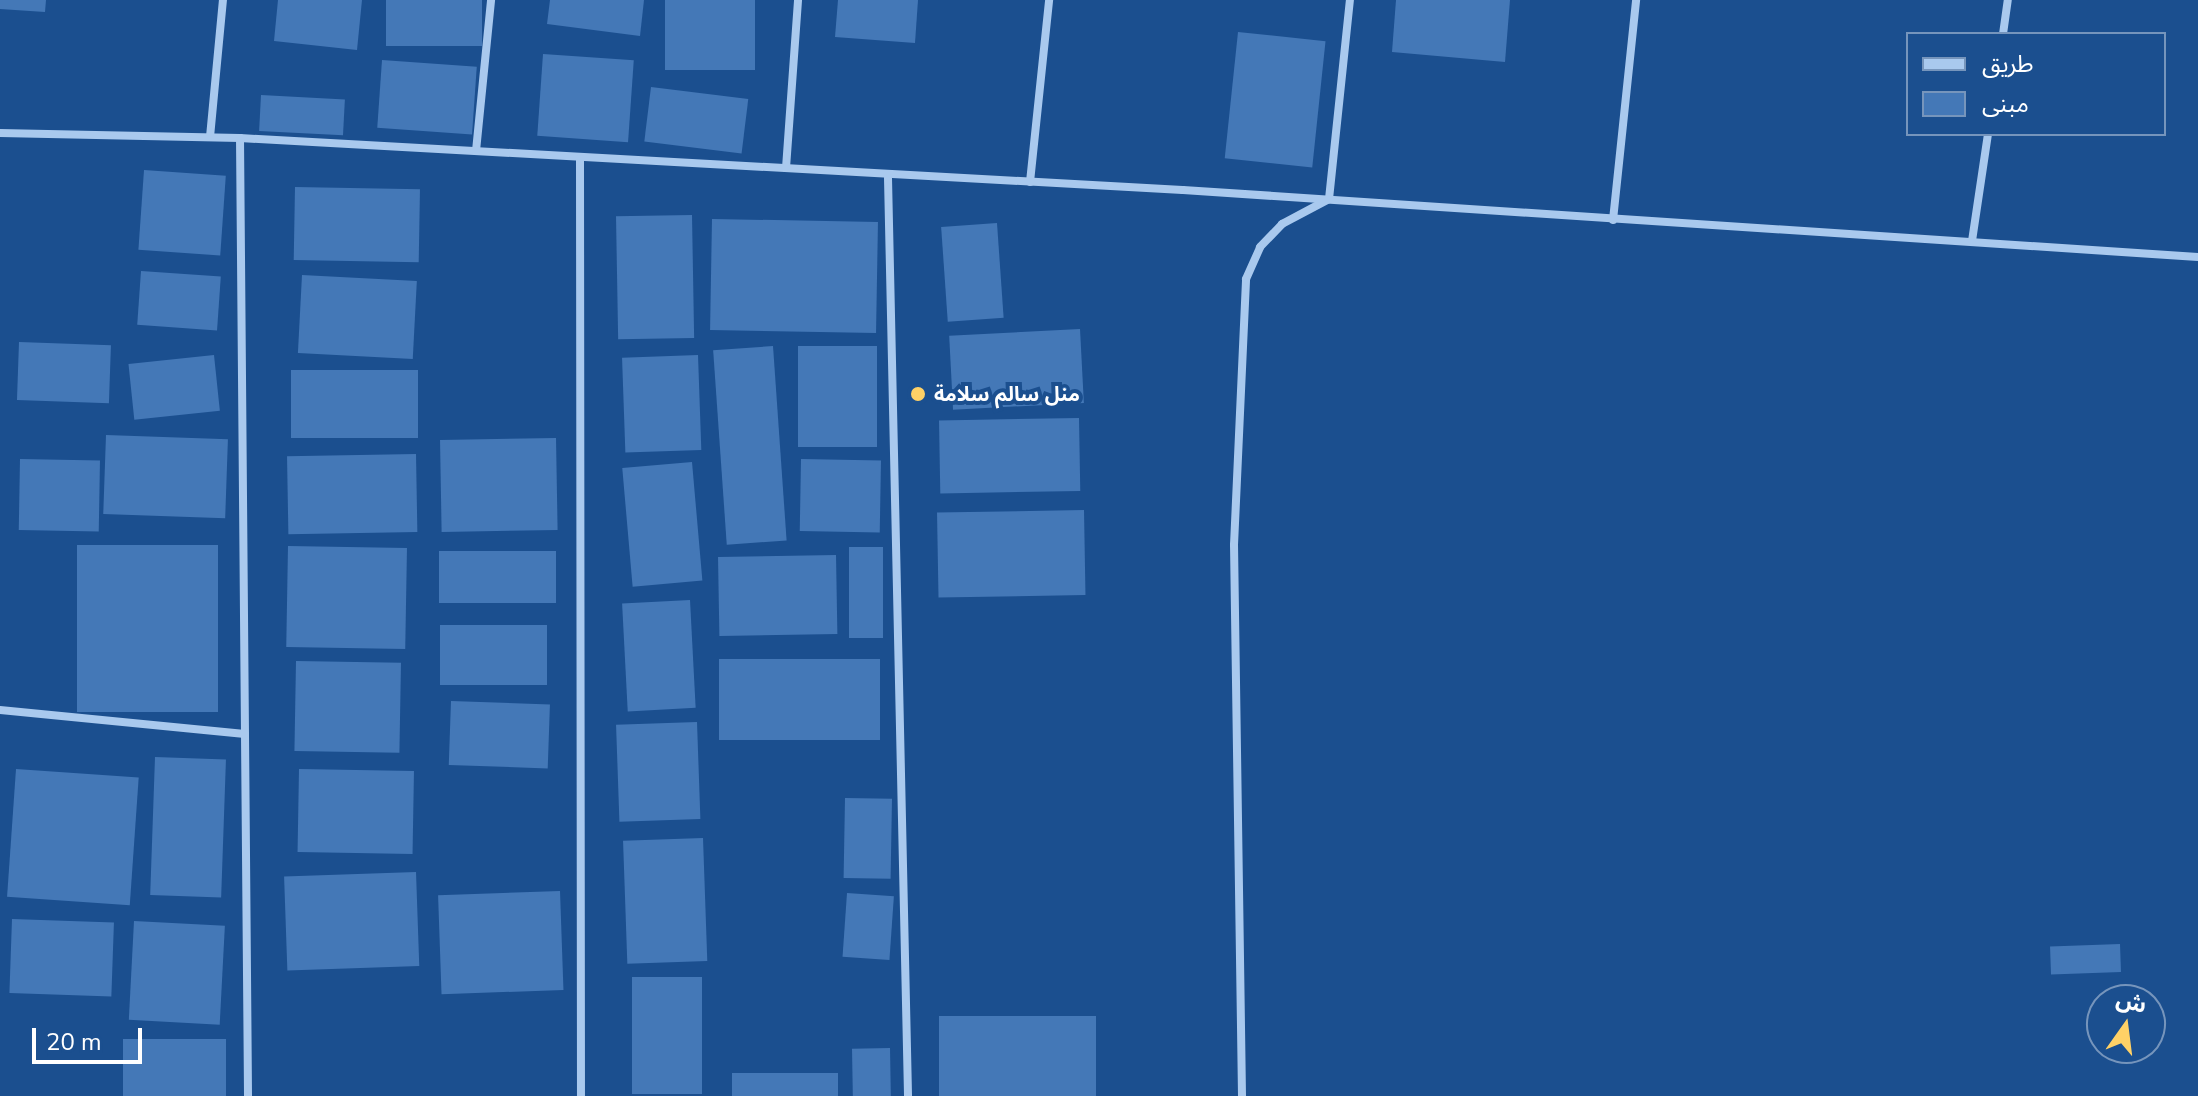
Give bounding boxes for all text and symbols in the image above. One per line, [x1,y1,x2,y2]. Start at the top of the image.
legend [1906,32,2166,136]
text: طريق [1982,48,2034,80]
text: مبنى [1982,88,2029,120]
place label: منل سالم سلامة [934,382,1080,406]
marker: منل سالم سلامة [909,385,927,403]
north arrow [2086,984,2166,1064]
text: ش [2113,984,2150,1021]
scale bar [36,1012,146,1062]
text: 20 m [46,1026,102,1058]

